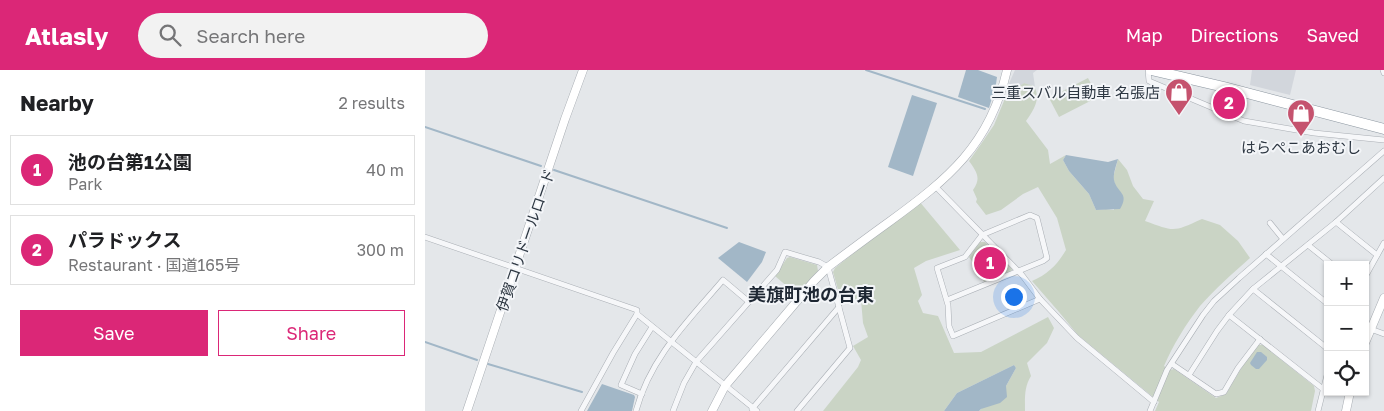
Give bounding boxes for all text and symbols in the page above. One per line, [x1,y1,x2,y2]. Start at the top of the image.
search box [138,13,488,58]
text: Atlasly [25,21,108,50]
icon: search [156,21,184,49]
text: Search here [196,24,305,47]
text: Map [1126,24,1162,46]
text: Directions [1190,24,1278,46]
text: Saved [1306,24,1359,46]
shop icon: 三重スバル自動車 名張店 [1164,77,1194,116]
place label: 三重スバル自動車 名張店 [991,83,1160,101]
pin: 2 [1213,84,1245,122]
text: Nearby [20,90,94,116]
text: 2 results [339,93,405,113]
shop icon: はらぺこあおむし [1286,98,1316,137]
place label: はらぺこあおむし [1241,138,1361,156]
text: 池の台第1公園 [68,150,192,173]
text: 1 [33,160,41,180]
text: 40 m [366,160,404,180]
street label: 伊賀コリドールロード [492,166,558,314]
text: Park [68,174,103,194]
text: パラドックス [68,228,181,251]
text: 2 [32,240,42,260]
text: 300 m [357,240,404,260]
pin: 1 [974,244,1006,282]
text: Restaurant · 国道165号 [68,255,240,275]
map controls [1324,261,1369,396]
button: + [1324,261,1369,306]
district label: 美旗町池の台東 [748,283,874,305]
your location [1001,284,1027,310]
button: − [1324,306,1369,351]
button: Save [20,310,208,356]
button: Share [218,310,405,356]
button: locate [1324,351,1369,396]

